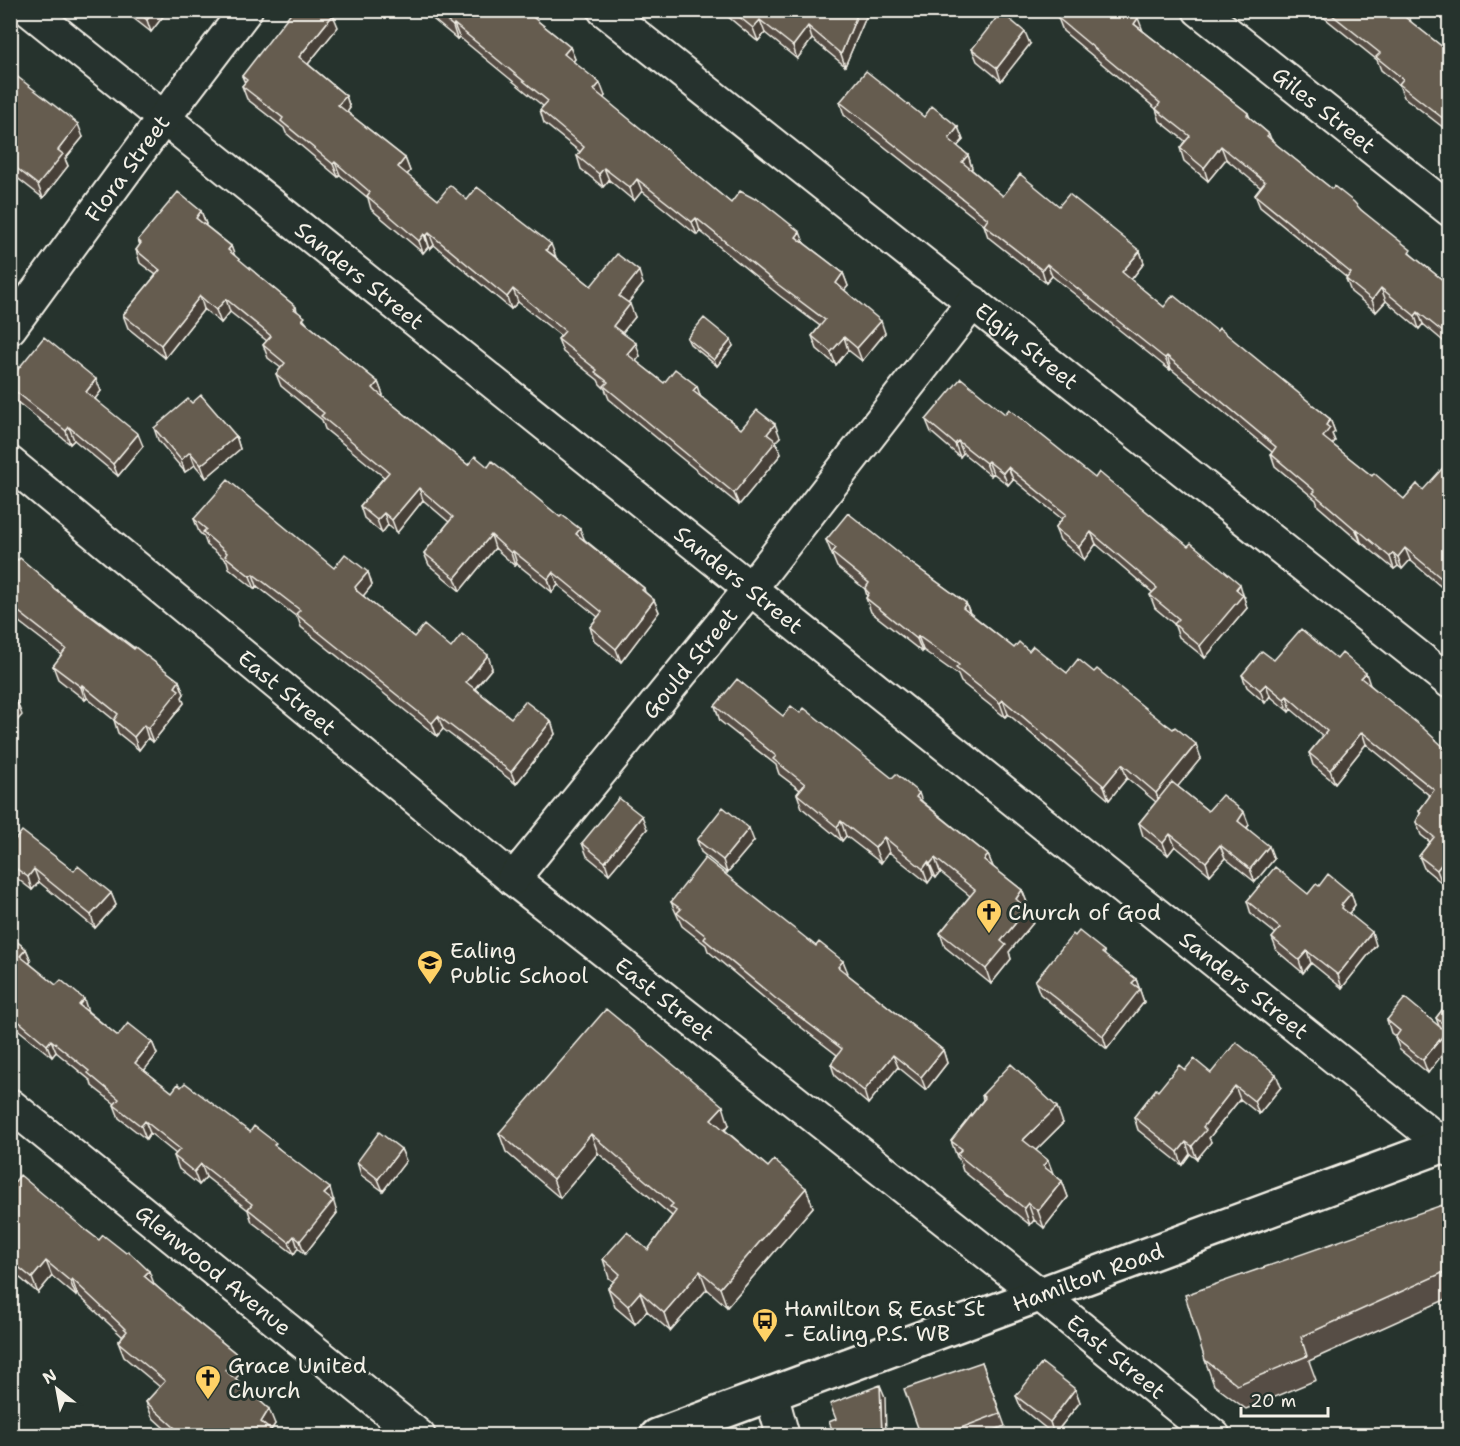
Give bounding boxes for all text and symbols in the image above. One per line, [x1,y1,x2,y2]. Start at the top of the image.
street label: Giles Street [1266,60,1382,160]
street label: Flora Street [78,109,176,228]
street label: Sanders Street [289,215,430,336]
street label: Elgin Street [969,296,1084,396]
street label: Sanders Street [668,519,809,640]
street label: Gould Street [636,602,744,725]
street label: East Street [232,644,342,742]
church icon: Church of God [974,897,1004,935]
place label: Church of God [1008,898,1161,927]
street label: Sanders Street [1173,925,1314,1046]
place label: Ealing Public School [450,936,588,990]
school or university icon: Ealing Public School [415,948,445,986]
street label: East Street [609,951,720,1047]
street label: Glenwood Avenue [129,1198,298,1342]
street label: Hamilton Road [1008,1236,1167,1319]
place label: Hamilton & East St - Ealing P.S. WB [784,1294,985,1348]
bus stop icon: Hamilton & East St - Ealing P.S. WB [750,1306,780,1344]
street label: East Street [1060,1308,1171,1406]
place label: Grace United Church [228,1351,367,1405]
north arrow [27,1359,87,1419]
church icon: Grace United Church [193,1363,223,1401]
text: N [39,1364,60,1389]
scale bar [1241,1380,1328,1418]
text: 20 m [1250,1389,1296,1413]

